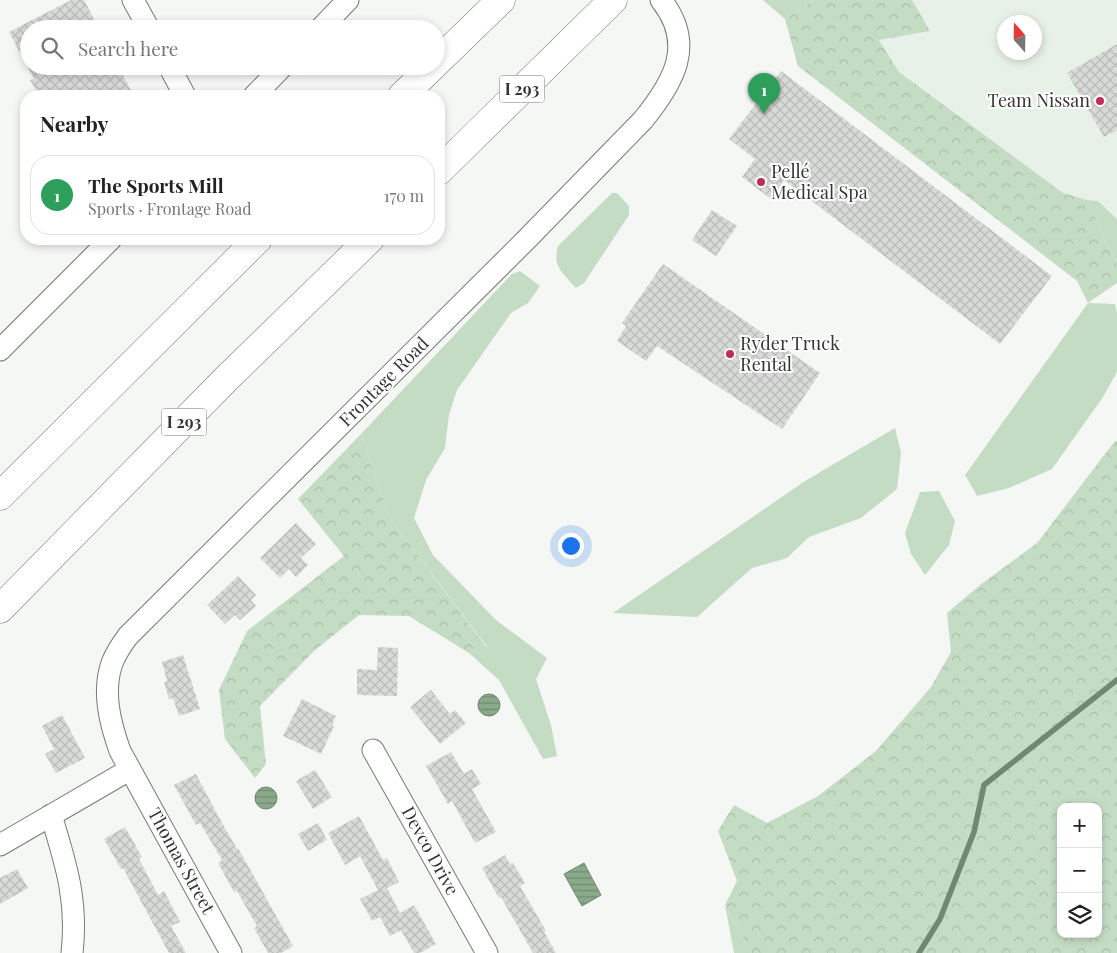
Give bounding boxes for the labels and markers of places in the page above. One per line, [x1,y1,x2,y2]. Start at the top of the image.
pin: 1 [748,73,780,114]
place label: Team Nissan [988,88,1090,112]
marker: Team Nissan [1094,95,1106,107]
place label: Pellé Medical Spa [771,159,868,204]
marker: Pellé Medical Spa [755,176,767,188]
place label: Ryder Truck Rental [740,331,840,376]
marker: Ryder Truck Rental [724,348,736,360]

